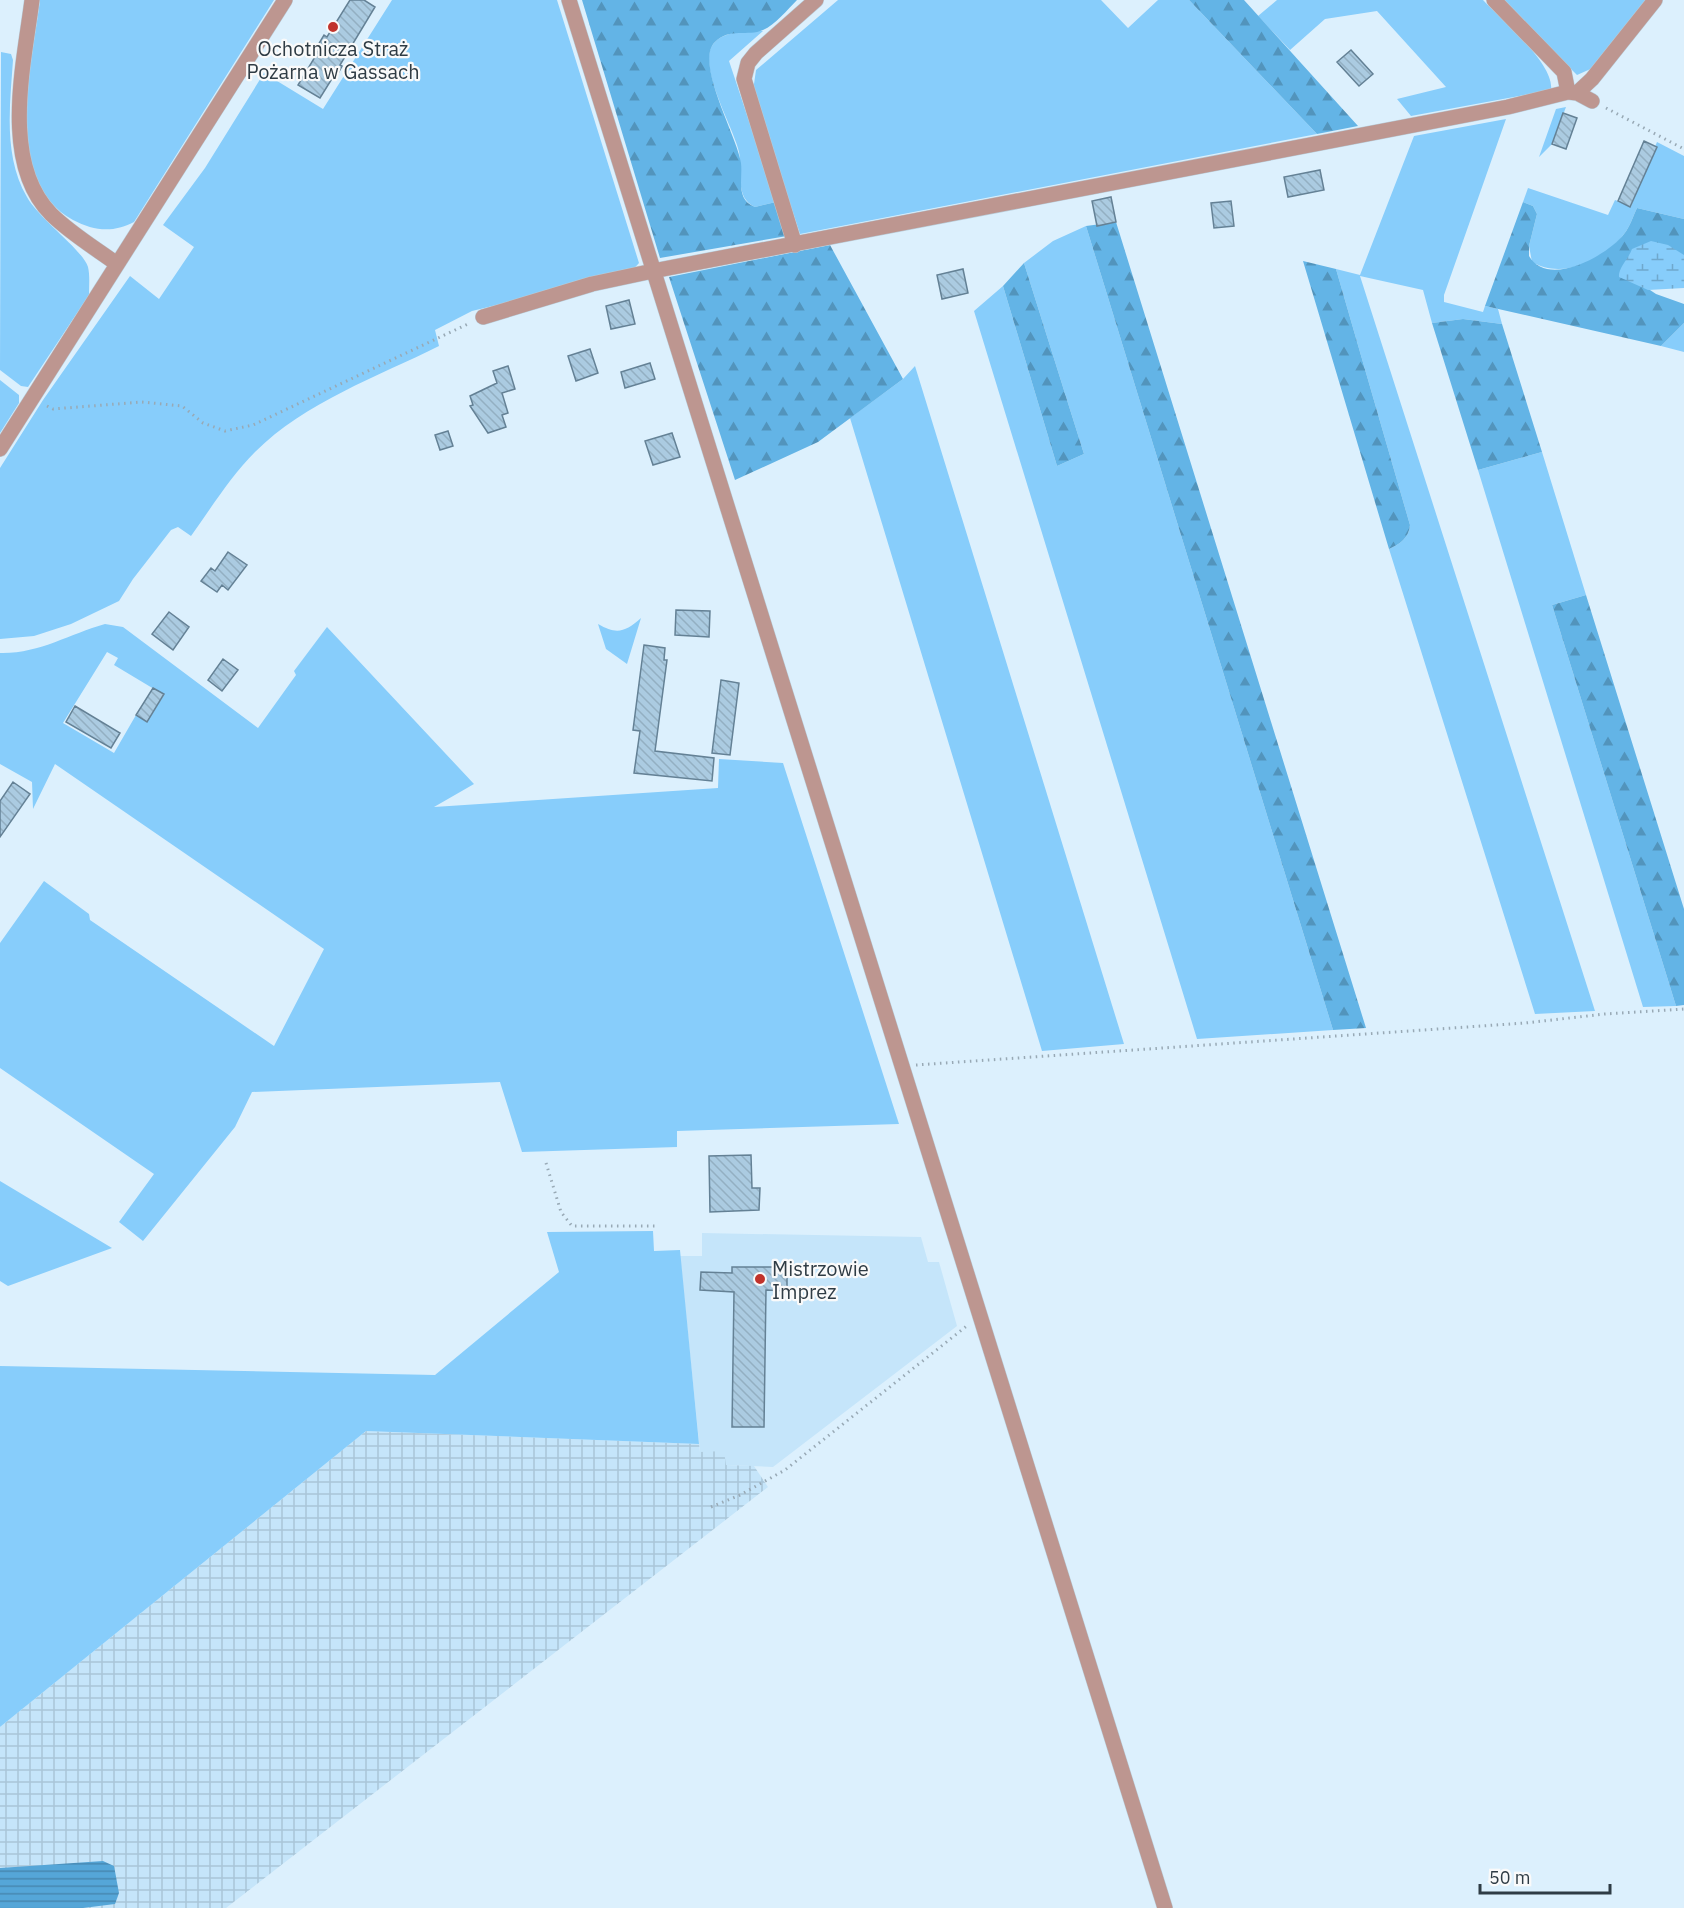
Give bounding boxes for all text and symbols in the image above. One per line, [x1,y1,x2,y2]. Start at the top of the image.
marker: Ochotnicza Straż Pożarna w Gassach [326,20,340,34]
place label: Ochotnicza Straż Pożarna w Gassach [247,35,420,85]
place label: Mistrzowie Imprez [772,1255,869,1305]
marker: Mistrzowie Imprez [753,1272,767,1286]
scale bar [1480,1857,1610,1895]
text: 50 m [1489,1866,1531,1889]

